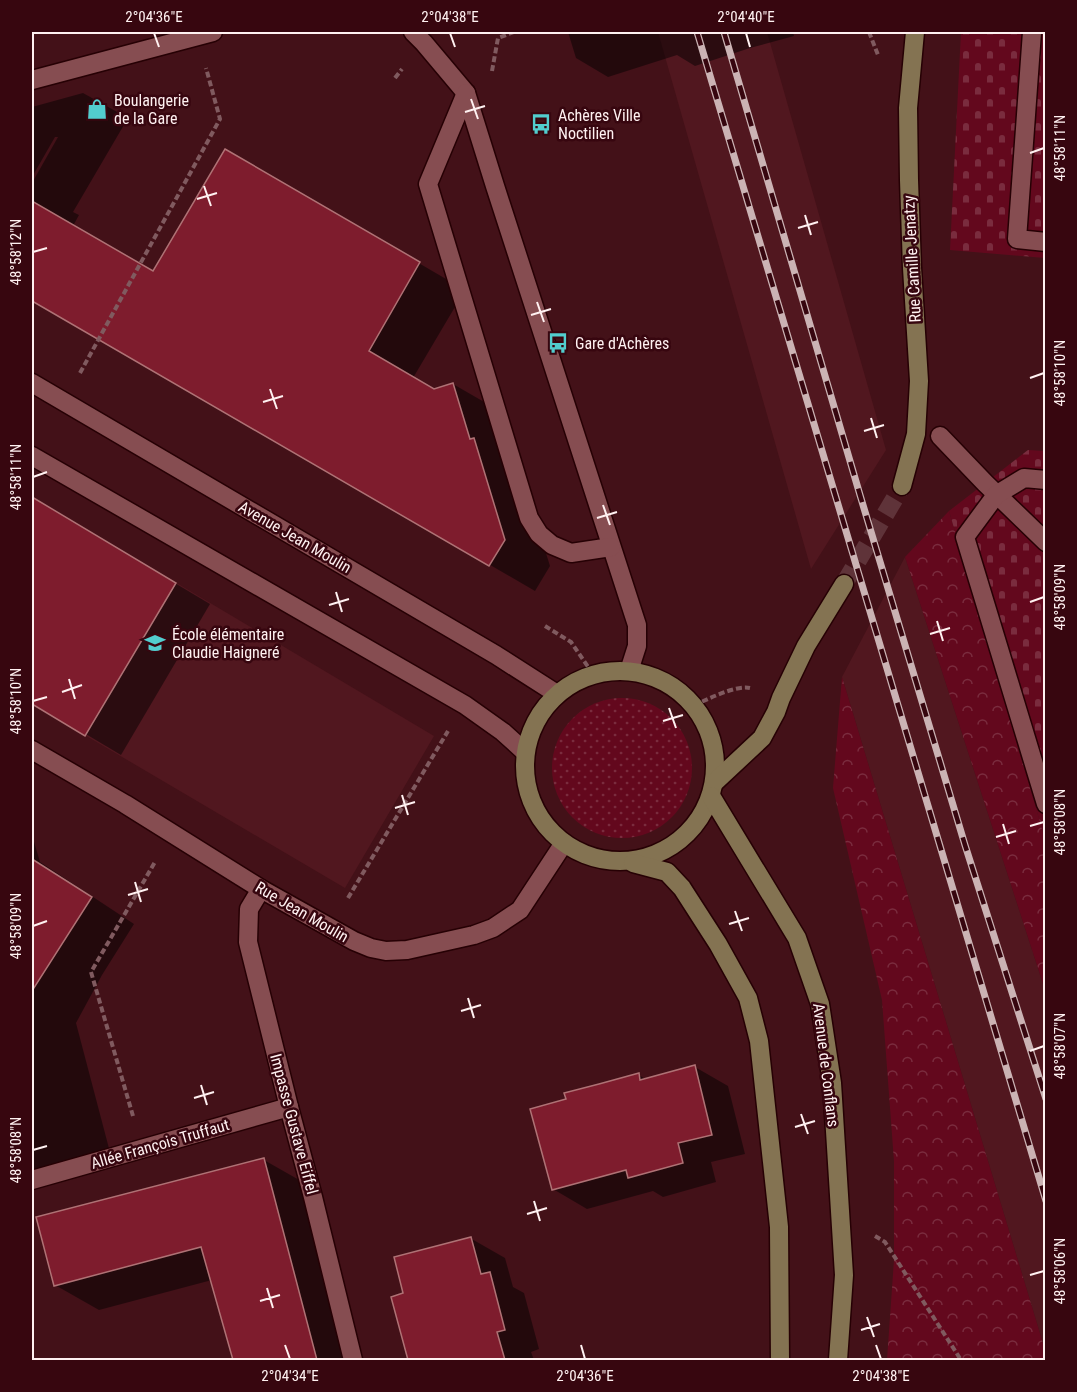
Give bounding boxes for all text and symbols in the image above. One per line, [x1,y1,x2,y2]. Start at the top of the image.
text: 2°04'36"E [125,8,183,26]
text: 2°04'38"E [421,8,479,26]
text: 2°04'40"E [717,8,775,26]
place label: Boulangerie de la Gare [114,91,189,128]
shop icon: Boulangerie de la Gare [85,97,109,121]
place label: Achères Ville Noctilien [558,106,641,143]
bus stop icon: Achères Ville Noctilien [529,112,553,136]
text: 48°58'11"N [1051,115,1069,181]
street label: Rue Camille Jenatzy [899,195,925,323]
text: 48°58'12"N [7,219,25,285]
bus stop icon: Gare d'Achères [546,331,570,355]
place label: Gare d'Achères [575,334,669,353]
text: 48°58'10"N [1051,340,1069,406]
text: 48°58'11"N [7,444,25,510]
street label: Avenue Jean Moulin [235,497,355,577]
text: 48°58'09"N [1051,564,1069,630]
place label: École élémentaire Claudie Haigneré [172,625,284,662]
school or university icon: École élémentaire Claudie Haigneré [143,631,167,655]
text: 48°58'10"N [7,668,25,734]
text: 48°58'08"N [1051,789,1069,855]
street label: Rue Jean Moulin [252,878,352,946]
text: 48°58'09"N [7,893,25,959]
street label: Avenue de Conflans [809,1002,843,1128]
text: 48°58'07"N [1051,1013,1069,1079]
street label: Impasse Gustave Eiffel [266,1052,322,1196]
street label: Allée François Truffaut [89,1115,232,1173]
text: 48°58'08"N [7,1117,25,1183]
text: 48°58'06"N [1051,1238,1069,1304]
text: 2°04'34"E [261,1367,319,1385]
text: 2°04'36"E [556,1367,614,1385]
text: 2°04'38"E [852,1367,910,1385]

